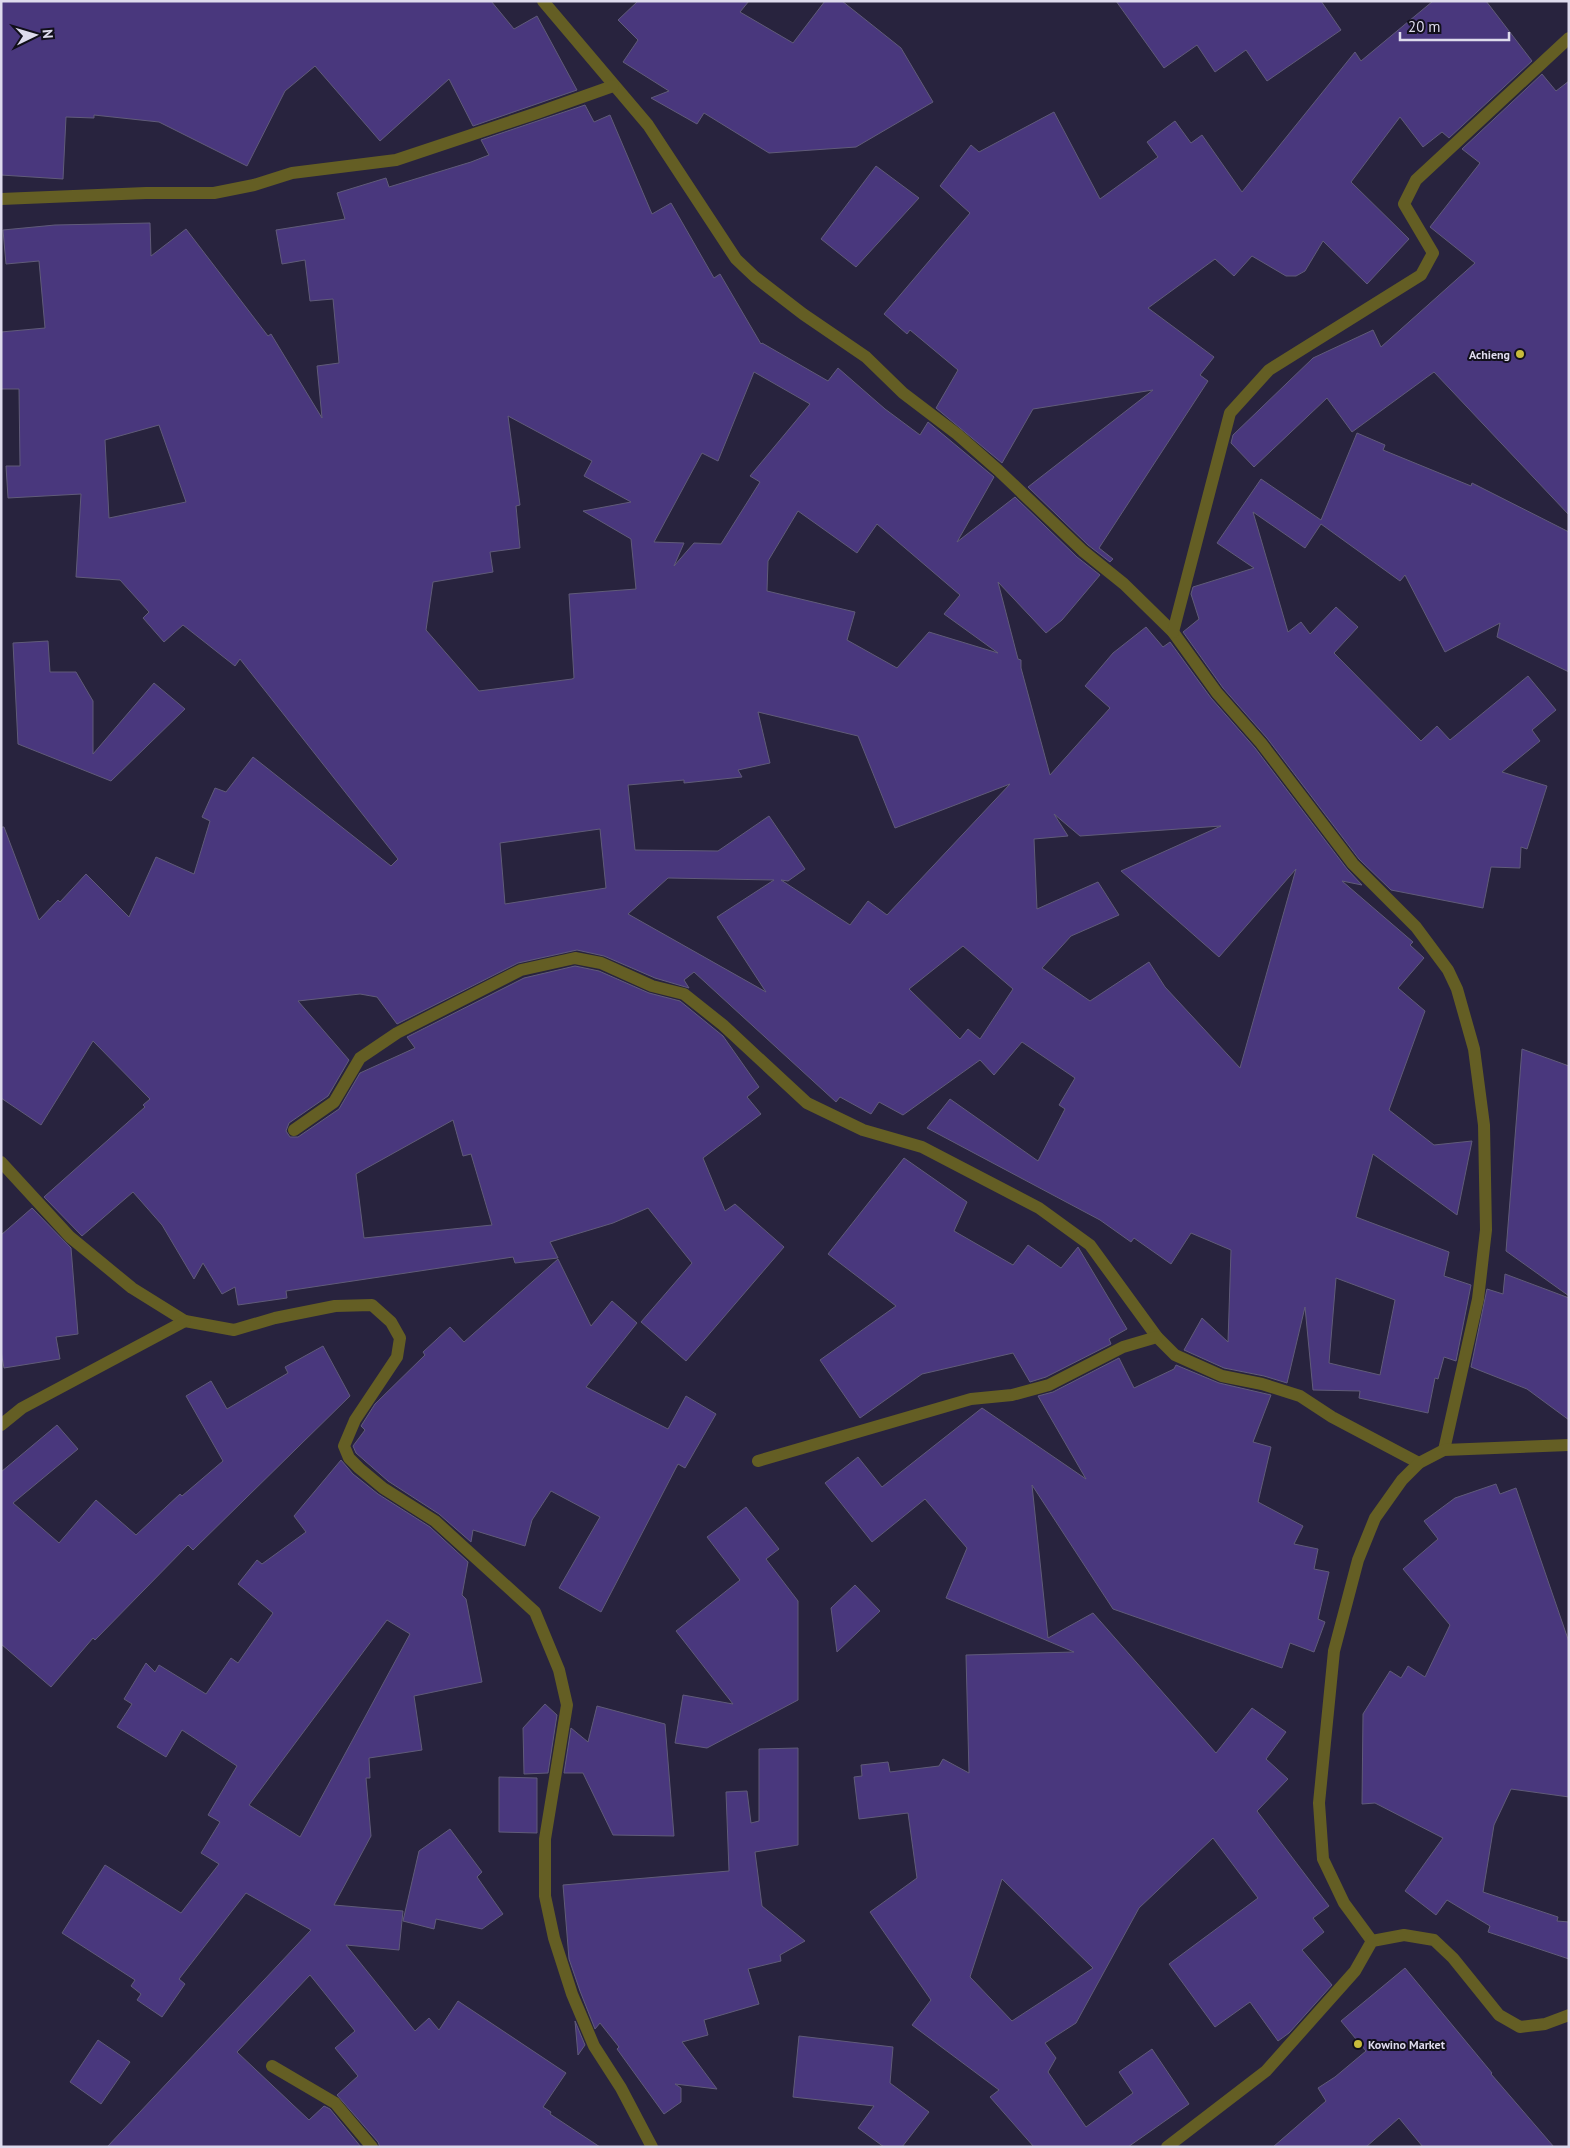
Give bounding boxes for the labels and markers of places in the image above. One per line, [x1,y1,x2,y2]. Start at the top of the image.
place label: Achieng [1469,347,1510,362]
marker: Achieng [1514,348,1526,360]
place label: Kowino Market [1368,2037,1446,2052]
marker: Kowino Market [1352,2038,1364,2050]

